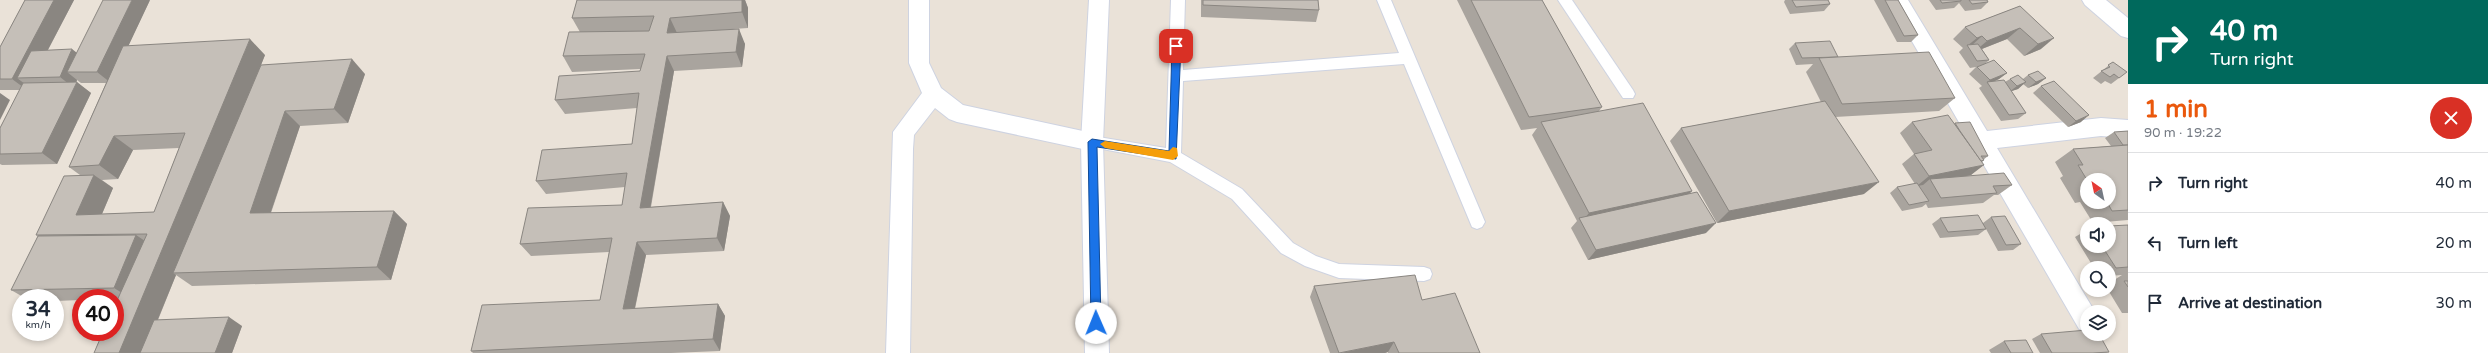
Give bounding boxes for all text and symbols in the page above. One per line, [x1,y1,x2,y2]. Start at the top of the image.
text: 40 m [2210,14,2278,48]
icon: right [2144,16,2196,68]
pin [1159,29,1193,63]
icon: arrive [1165,35,1187,57]
text: Turn right [2210,48,2294,70]
text: 1 min [2144,95,2208,124]
button: close [2430,97,2472,139]
text: 90 m · 19:22 [2144,125,2222,141]
icon: right [2144,172,2166,194]
north arrow [2080,173,2116,209]
map controls [2080,173,2116,341]
text: Turn right [2178,174,2248,192]
text: 40 m [2435,174,2472,192]
button: sound [2080,217,2116,253]
icon: left [2144,232,2166,254]
text: Turn left [2178,234,2238,252]
text: 20 m [2435,234,2472,252]
button: search [2080,261,2116,297]
speed limit sign: 40 [72,289,124,341]
icon: arrive [2144,292,2166,314]
text: Arrive at destination [2178,294,2322,312]
text: 30 m [2435,294,2472,312]
text: 34 [25,298,51,322]
position arrow [1075,302,1117,344]
button: layers [2080,305,2116,341]
text: km/h [25,319,51,331]

